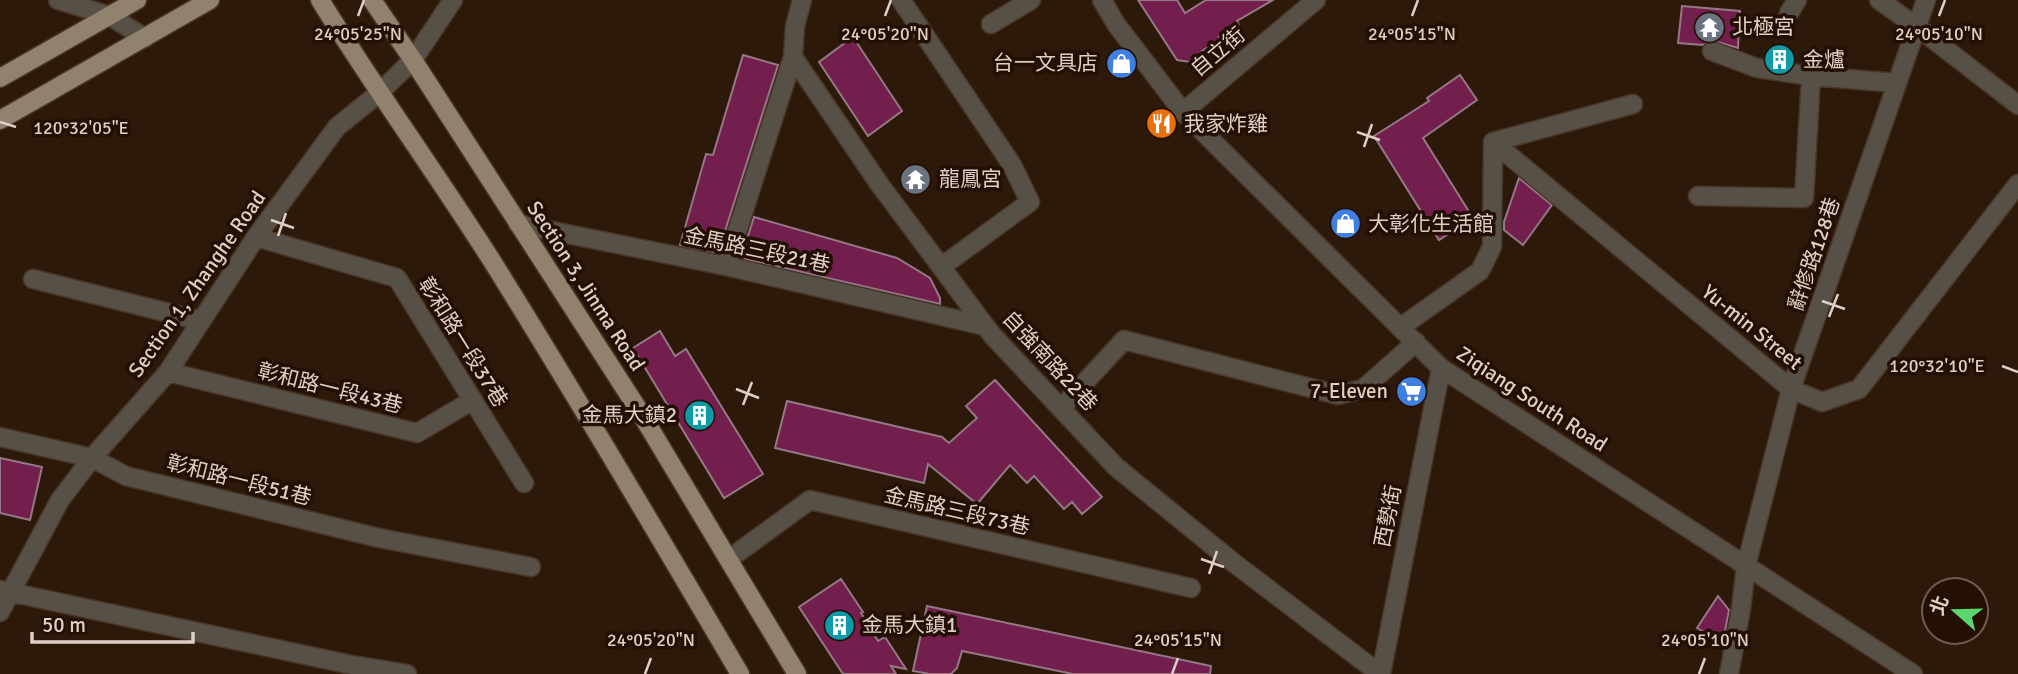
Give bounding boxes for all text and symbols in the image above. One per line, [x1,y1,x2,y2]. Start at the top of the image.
temple icon: 北極宮 [1692,10,1726,44]
place label: 北極宮 [1732,14,1795,40]
street label: 自立街 [1186,22,1250,82]
text: 24°05'25"N [314,23,402,45]
text: 24°05'20"N [841,23,929,45]
text: 24°05'15"N [1368,23,1456,45]
text: 24°05'10"N [1895,23,1983,45]
building icon: 金爐 [1763,43,1797,77]
shop icon: 台一文具店 [1104,46,1138,80]
place label: 金爐 [1803,47,1845,73]
place label: 台一文具店 [993,50,1098,76]
restaurant icon: 我家炸雞 [1144,107,1178,141]
place label: 我家炸雞 [1184,111,1268,137]
text: 120°32'05"E [33,117,129,139]
temple icon: 龍鳳宮 [899,162,933,196]
place label: 龍鳳宮 [939,166,1002,192]
street label: Section 1, Zhanghe Road [123,186,271,382]
street label: 辭修路128巷 [1782,194,1846,314]
street label: Section 3, Jinma Road [521,196,651,376]
shop icon: 大彰化生活館 [1328,207,1362,241]
place label: 大彰化生活館 [1368,211,1494,237]
street label: 金馬路三段21巷 [682,222,832,278]
street label: 彰和路一段37巷 [413,272,513,412]
street label: Yu-min Street [1697,279,1807,375]
street label: 自強南路22巷 [997,305,1103,417]
street label: Ziqiang South Road [1452,341,1612,457]
text: 120°32'10"E [1889,355,1985,377]
street label: 彰和路一段43巷 [255,357,405,419]
supermarket icon: 7-Eleven [1394,374,1428,408]
place label: 7-Eleven [1310,378,1388,404]
building icon: 金馬大鎮2 [683,398,717,432]
place label: 金馬大鎮2 [582,402,677,428]
street label: 彰和路一段51巷 [164,449,314,511]
street label: 金馬路三段73巷 [882,482,1032,540]
street label: 西勢街 [1369,483,1407,549]
north arrow [1920,576,1990,646]
text: 北 [1925,592,1954,619]
scale bar [32,600,192,644]
building icon: 金馬大鎮1 [822,608,856,642]
text: 50 m [42,612,86,638]
place label: 金馬大鎮1 [862,612,957,638]
text: 24°05'20"N [607,629,695,651]
text: 24°05'15"N [1134,629,1222,651]
text: 24°05'10"N [1661,629,1749,651]

